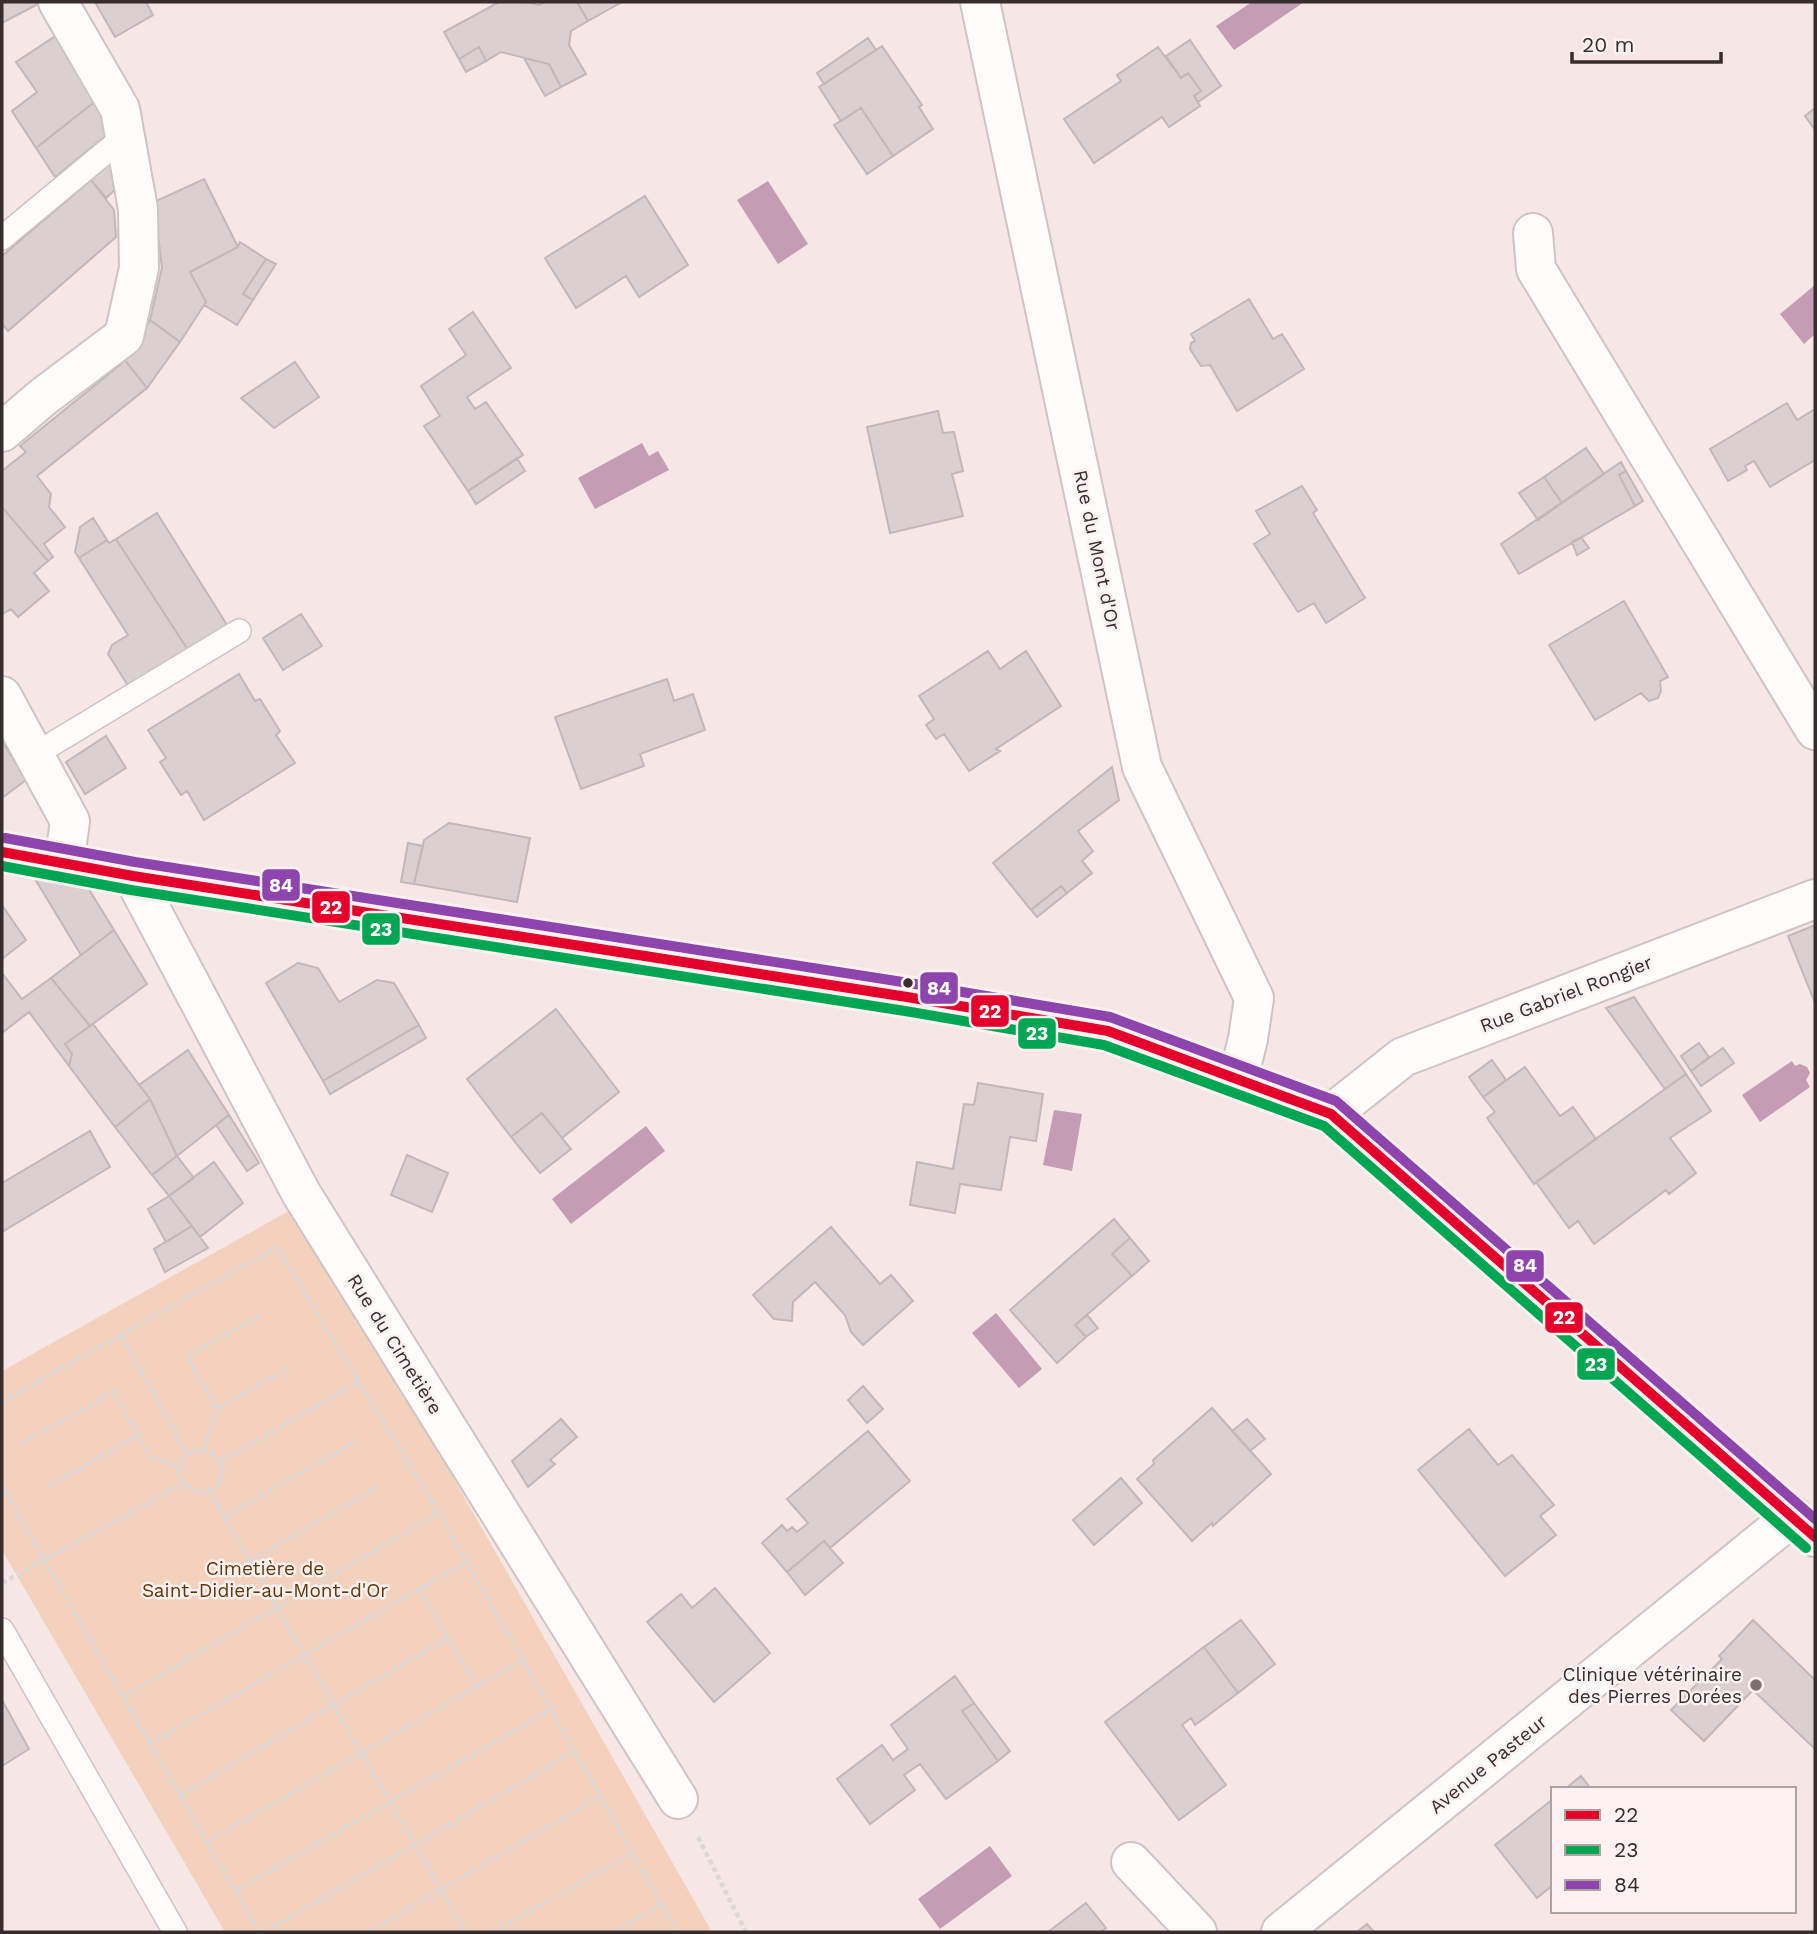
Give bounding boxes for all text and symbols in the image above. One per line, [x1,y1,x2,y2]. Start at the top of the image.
scale bar [1572,21,1721,65]
text: 20 m [1582,32,1634,57]
street label: Rue du Mont d'Or [1069,468,1125,633]
line badge: 84 [261,868,301,902]
text: 84 [269,874,293,897]
line badge: 22 [311,890,351,924]
text: 22 [320,896,342,919]
line badge: 23 [361,912,401,946]
text: 23 [370,918,392,941]
street label: Rue Gabriel Rongier [1477,950,1656,1037]
line badge: 84 [919,971,959,1005]
unlabelled marker [901,976,915,990]
text: 84 [927,977,951,1000]
line badge: 22 [970,994,1010,1028]
text: 22 [979,1000,1001,1023]
line badge: 23 [1017,1017,1057,1050]
text: 23 [1026,1022,1048,1045]
line badge: 84 [1505,1249,1545,1283]
text: 84 [1513,1254,1537,1277]
street label: Rue du Cimetière [343,1270,447,1418]
line badge: 22 [1544,1301,1584,1334]
text: 22 [1553,1306,1575,1329]
line badge: 23 [1576,1347,1616,1381]
text: 23 [1585,1353,1607,1376]
park label: Cimetière de Saint-Didier-au-Mont-d'Or [142,1557,388,1602]
place label: Clinique vétérinaire des Pierres Dorées [1562,1663,1742,1708]
marker: Clinique vétérinaire des Pierres Dorées [1748,1677,1764,1693]
street label: Avenue Pasteur [1425,1709,1552,1818]
legend [1551,1787,1796,1913]
text: 22 [1614,1802,1639,1827]
text: 23 [1614,1837,1639,1862]
text: 84 [1614,1872,1640,1897]

